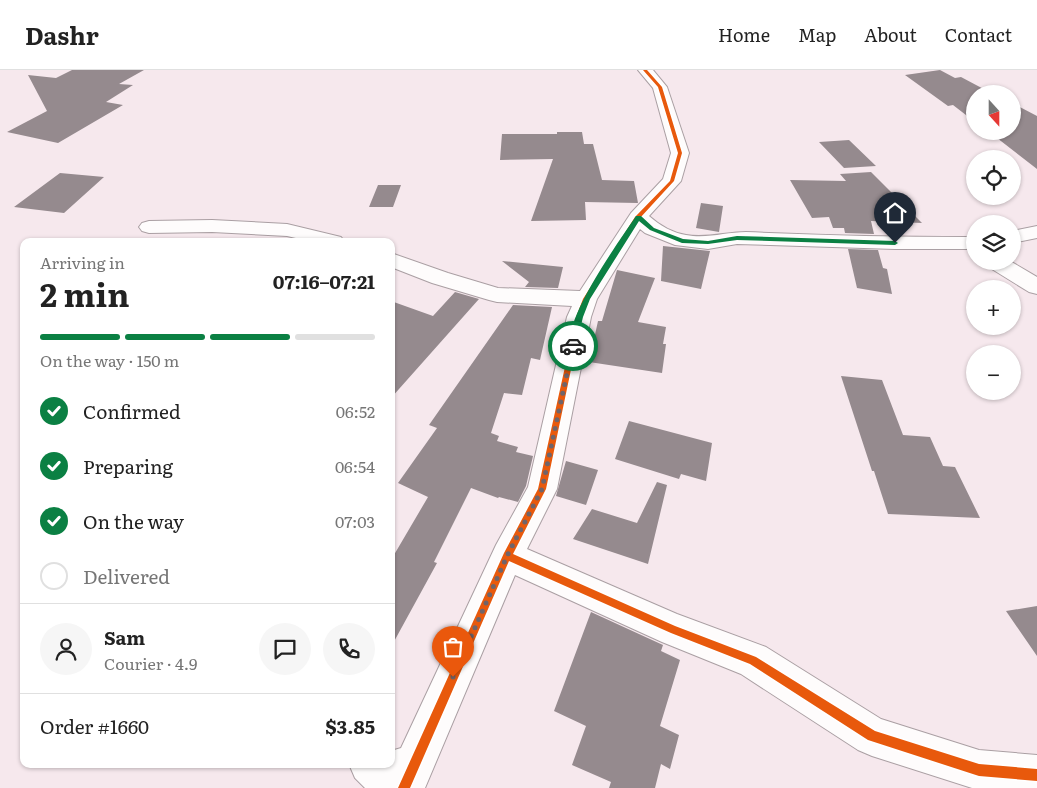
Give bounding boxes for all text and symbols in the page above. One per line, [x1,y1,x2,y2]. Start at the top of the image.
text: Dashr [25,17,99,52]
text: Home [718,21,770,48]
text: Map [798,21,836,48]
text: About [864,21,917,48]
text: Contact [945,21,1012,48]
north arrow [966,85,1021,140]
map controls [966,85,1021,400]
button: locate [966,150,1021,205]
pin [874,192,916,243]
icon: home [881,199,909,227]
button: layers [966,215,1021,270]
text: Arriving in [40,250,125,274]
text: 07:16–07:21 [273,267,375,295]
text: 2 min [40,269,129,317]
button: + [966,280,1021,335]
courier [548,321,598,371]
icon: car [559,332,587,360]
button: − [966,345,1021,400]
text: On the way · 150 m [40,348,179,372]
icon: check [40,397,68,425]
text: Confirmed [83,397,181,425]
text: 06:52 [336,399,375,423]
icon: check [40,452,68,480]
text: Preparing [83,452,173,480]
text: 06:54 [335,454,375,478]
icon: check [40,507,68,535]
text: On the way [83,507,184,535]
text: 07:03 [335,509,375,533]
text: Delivered [83,562,170,590]
button: person [40,623,92,675]
text: Sam [104,623,145,651]
button: chat [259,623,311,675]
button: phone [323,623,375,675]
pin [432,626,474,677]
icon: bag [439,633,467,661]
text: Courier · 4.9 [104,651,197,675]
text: Order #1660 [40,712,149,740]
text: $3.85 [325,712,375,740]

